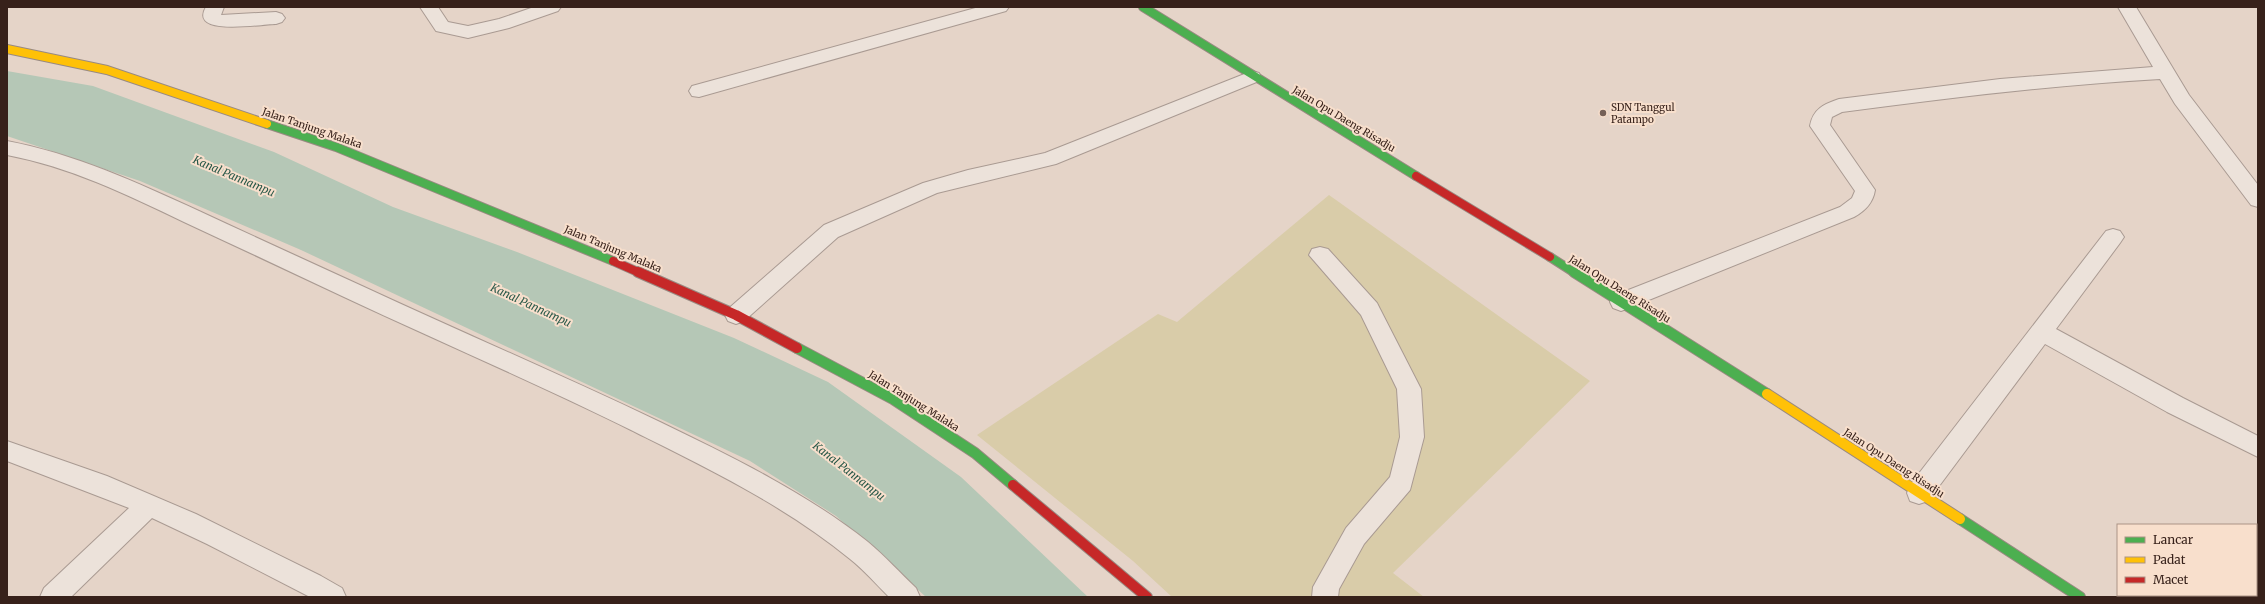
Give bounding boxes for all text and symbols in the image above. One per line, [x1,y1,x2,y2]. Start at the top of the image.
street label: Jalan Opu Daeng Risadju [1289,83,1398,155]
place label: SDN Tanggul Patampo [1611,101,1675,126]
street label: Jalan Tanjung Malaka [260,105,364,151]
marker: SDN Tanggul Patampo [1598,108,1608,118]
water label: Kanal Pannampu [190,152,277,200]
street label: Jalan Tanjung Malaka [561,222,664,276]
street label: Jalan Opu Daeng Risadju [1566,252,1673,326]
water label: Kanal Pannampu [488,280,574,330]
street label: Jalan Tanjung Malaka [865,367,962,435]
street label: Jalan Opu Daeng Risadju [1840,425,1947,500]
water label: Kanal Pannampu [809,438,888,503]
legend [2117,524,2257,596]
text: Lancar [2153,532,2194,547]
text: Padat [2153,552,2186,567]
text: Macet [2153,572,2189,587]

